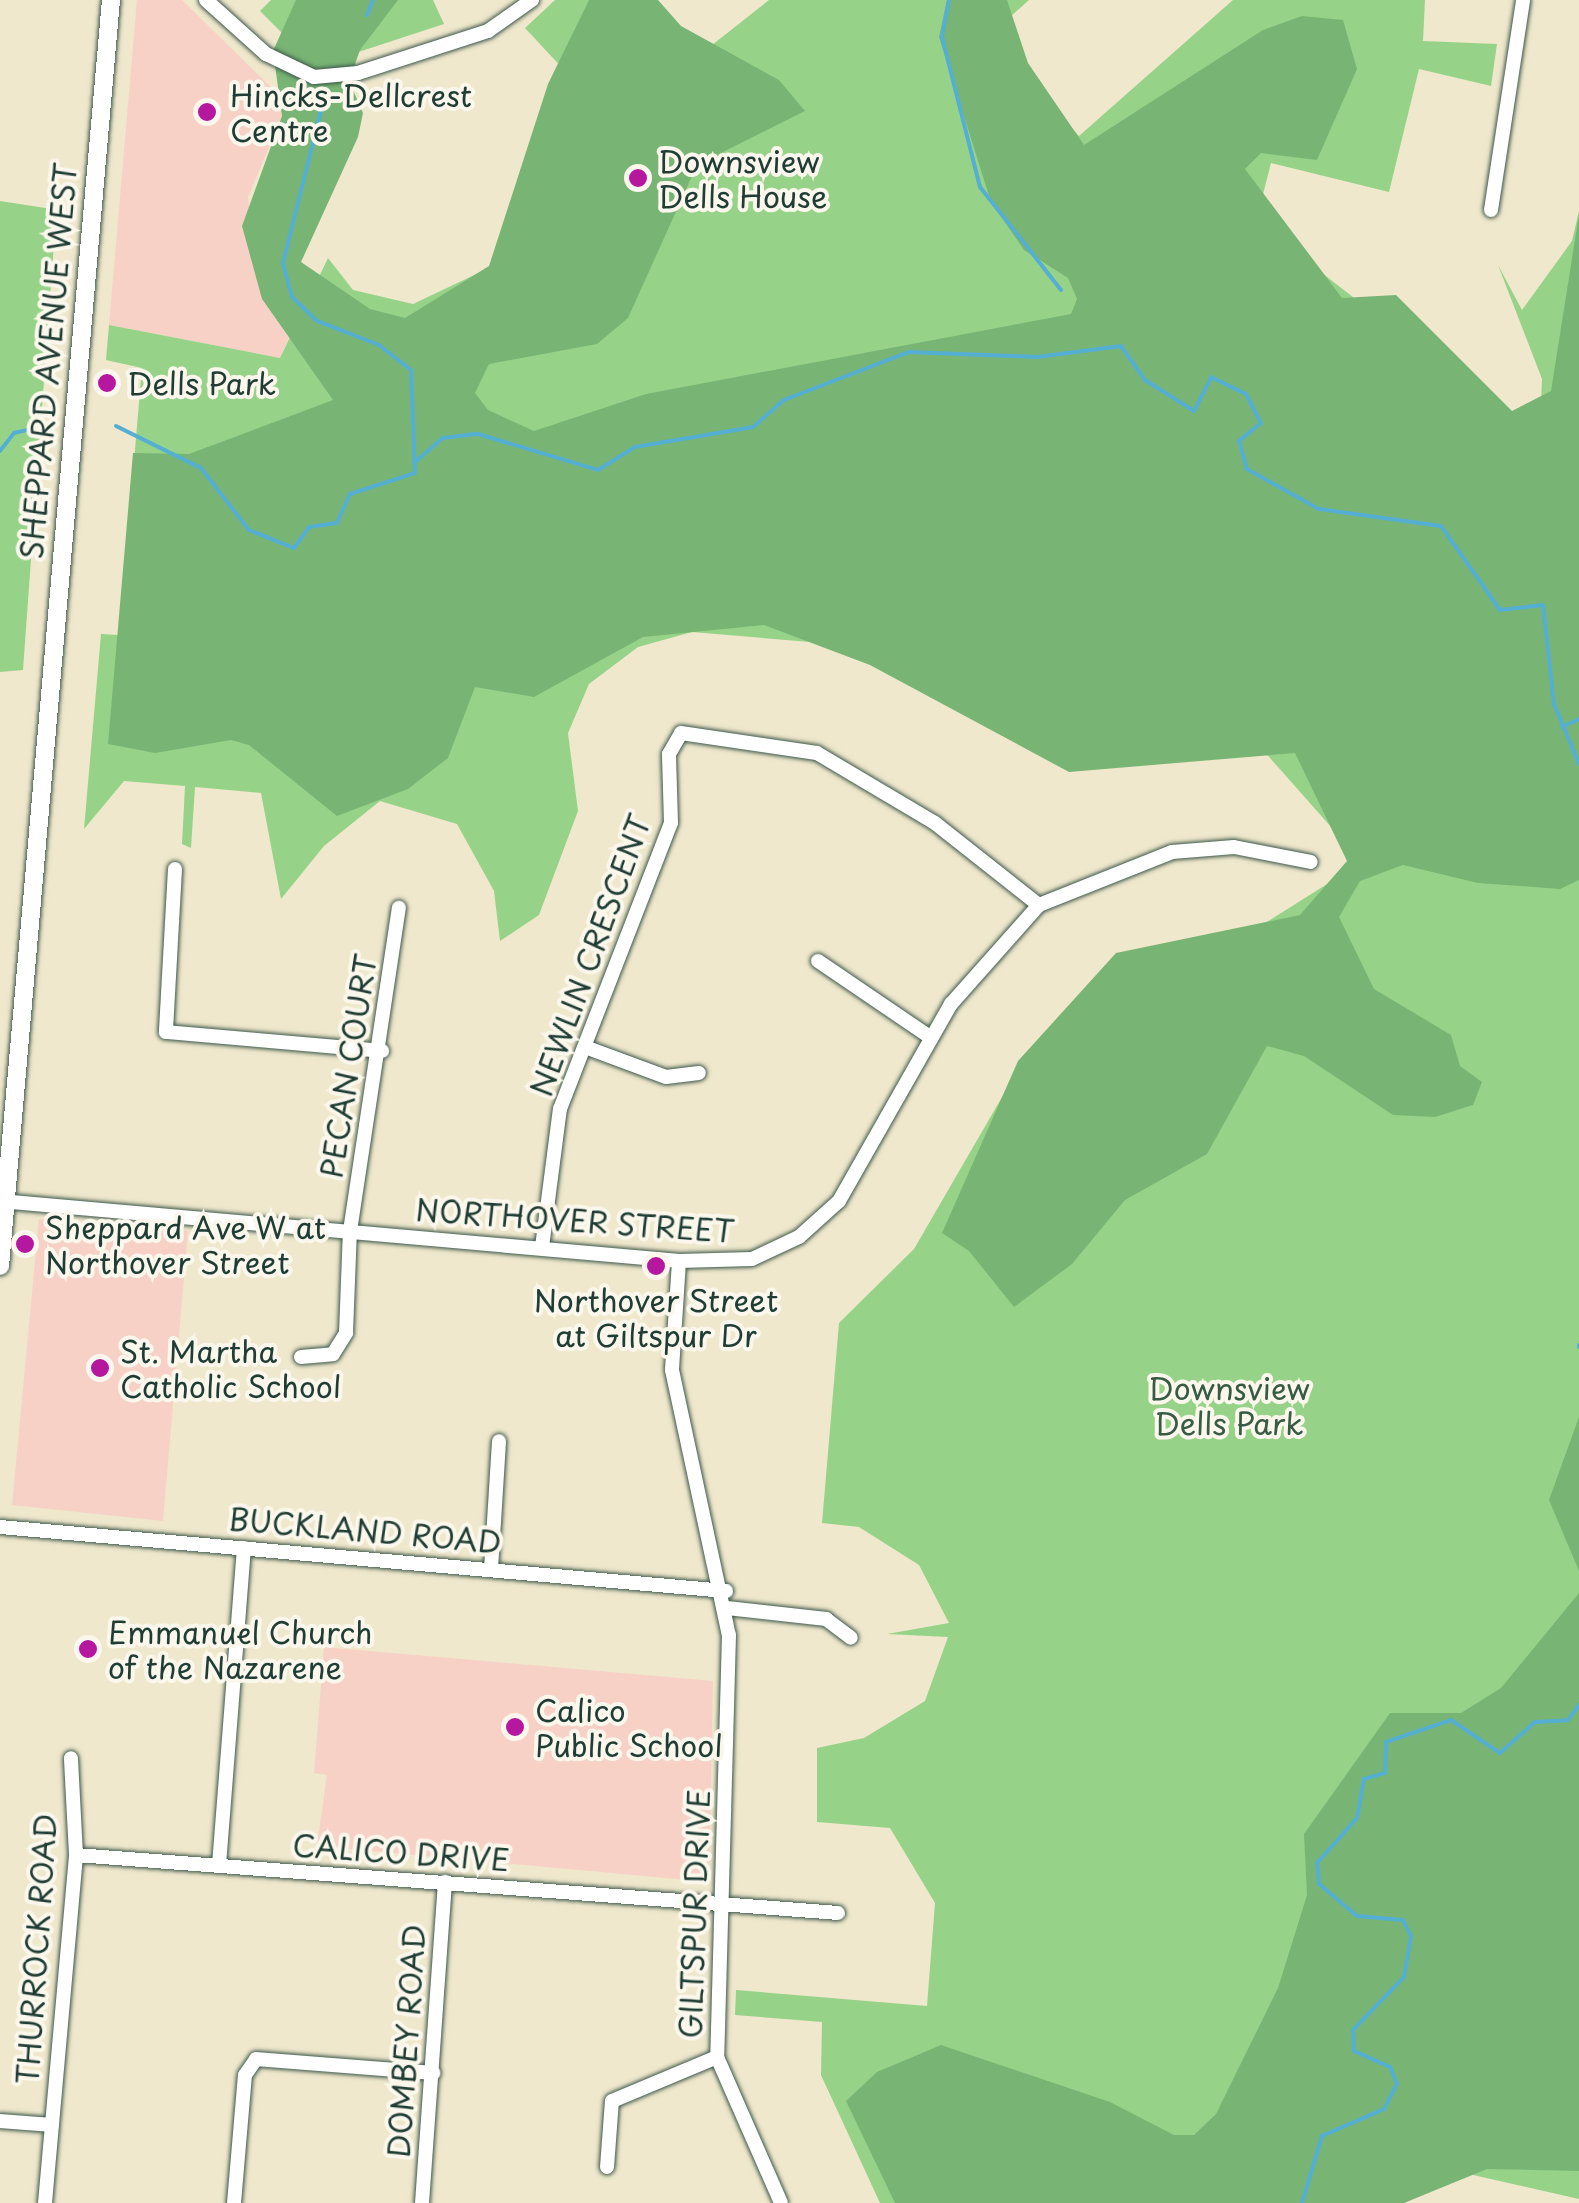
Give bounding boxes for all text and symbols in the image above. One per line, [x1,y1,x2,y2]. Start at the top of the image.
place label: Hincks-Dellcrest Centre [230,77,472,148]
marker: Hincks-Dellcrest Centre [194,99,220,125]
place label: Downsview Dells House [658,143,828,214]
street label: SHEPPARD AVENUE WEST [13,161,83,561]
marker: Downsview Dells House [627,167,649,189]
place label: Dells Park [127,365,276,401]
marker: Dells Park [96,372,118,394]
street label: NEWLIN CRESCENT [522,809,658,1101]
street label: PECAN COURT [313,952,383,1180]
street label: NORTHOVER STREET [414,1191,736,1249]
place label: Sheppard Ave W at Northover Street [45,1209,327,1280]
marker: Sheppard Ave W at Northover Street [14,1233,36,1255]
marker: Northover Street at Giltspur Dr [645,1255,667,1277]
place label: Northover Street at Giltspur Dr [534,1282,778,1352]
place label: St. Martha Catholic School [120,1333,343,1404]
marker: St. Martha Catholic School [89,1357,111,1379]
park label: Downsview Dells Park [1148,1370,1310,1440]
street label: BUCKLAND ROAD [227,1500,503,1560]
place label: Emmanuel Church of the Nazarene [108,1614,374,1684]
marker: Emmanuel Church of the Nazarene [77,1638,99,1660]
place label: Calico Public School [535,1692,724,1762]
marker: Calico Public School [504,1716,526,1738]
street label: GILTSPUR DRIVE [672,1788,716,2040]
street label: THURROCK ROAD [8,1811,64,2087]
street label: CALICO DRIVE [291,1826,511,1878]
street label: DOMBEY ROAD [380,1924,432,2158]

